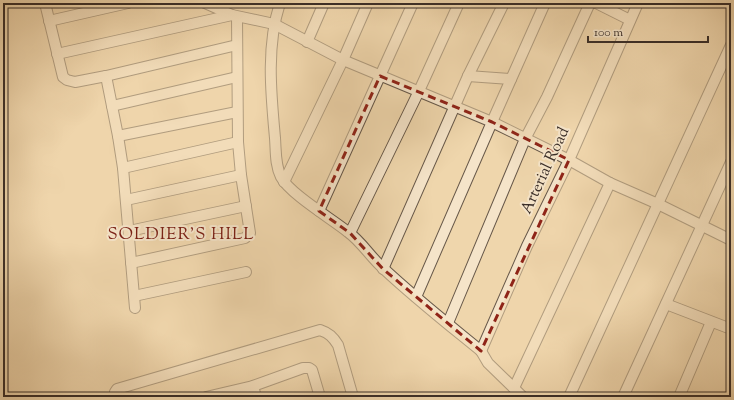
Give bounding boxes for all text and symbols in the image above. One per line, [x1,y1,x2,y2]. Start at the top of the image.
scale bar [588,18,708,44]
text: 100 m [594,24,623,42]
street label: Arterial Road [516,124,576,218]
district label: SOLDIER'S HILL [107,223,255,247]

